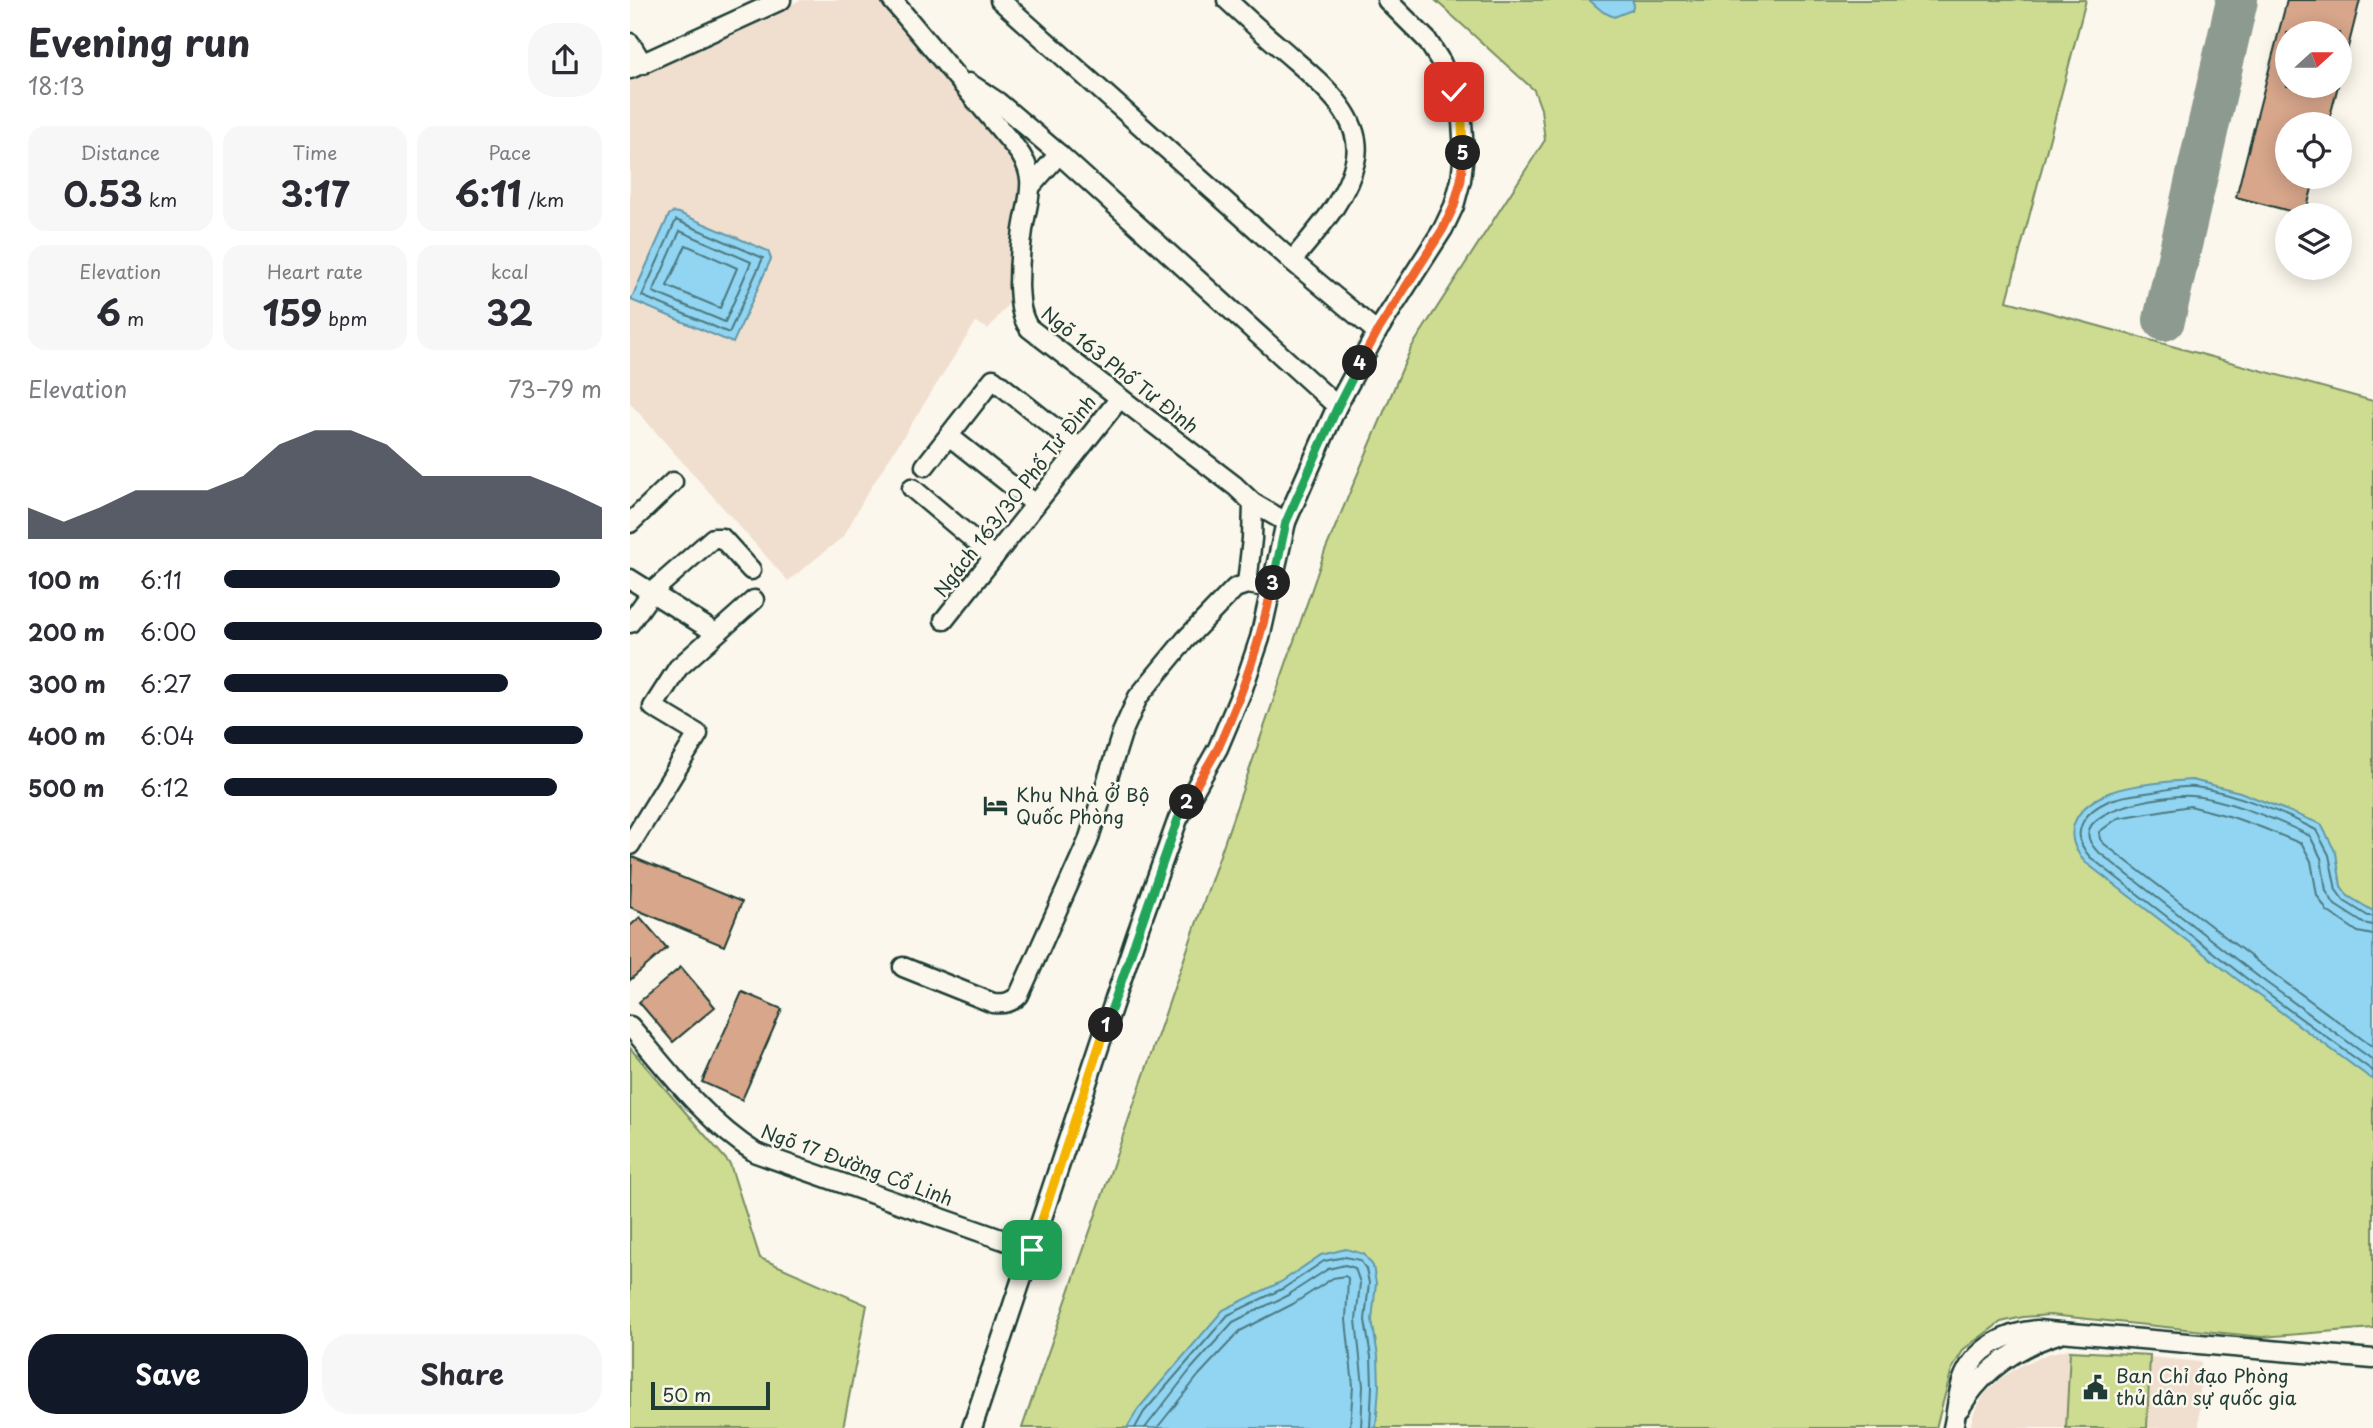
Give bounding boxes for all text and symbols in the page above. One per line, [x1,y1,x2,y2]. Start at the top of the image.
text: Evening run [28,13,250,70]
north arrow [2275,21,2352,98]
map controls [2275,21,2352,280]
button: share [528,23,602,97]
pin [1424,62,1484,122]
text: 18:13 [28,68,85,103]
icon: check [1435,73,1473,111]
button: locate [2275,112,2352,189]
pin: 5 [1446,136,1480,170]
text: Distance [80,138,160,166]
text: Time [293,138,337,166]
text: Pace [488,138,531,166]
text: 5 [1456,138,1469,166]
text: 0.53 [63,166,143,219]
text: 3:17 [280,166,350,219]
text: 6:11 [455,166,522,219]
text: km [143,185,177,213]
text: /km [522,185,564,213]
button: layers [2275,203,2352,280]
text: Elevation [79,257,161,285]
text: Heart rate [267,257,363,285]
text: kcal [491,257,529,285]
text: 6 [96,285,121,338]
text: 159 [262,285,322,338]
text: 32 [486,285,533,338]
street label: Ngõ 163 Phố Tư Đình [1036,299,1205,440]
text: m [121,304,144,332]
text: bpm [322,304,368,332]
pin: 4 [1342,346,1378,380]
text: 4 [1353,348,1366,376]
text: Elevation [28,371,127,406]
text: 73–79 m [508,371,602,406]
street label: Ngách 163/30 Phố Tư Đình [926,388,1102,602]
text: 100 m [28,562,100,597]
text: 6:11 [140,562,182,597]
pin: 3 [1256,566,1290,600]
text: 3 [1266,568,1279,596]
text: 200 m [28,614,105,649]
text: 6:00 [140,614,196,649]
text: 300 m [28,666,106,701]
text: 6:27 [140,666,191,701]
text: 400 m [28,718,106,753]
text: 6:04 [140,718,195,753]
text: 500 m [28,770,105,805]
text: 6:12 [140,770,189,805]
place label: Khu Nhà Ở Bộ Quốc Phòng [1016,780,1149,830]
pin: 2 [1170,784,1204,820]
text: 2 [1180,787,1193,815]
hotel icon: Khu Nhà Ở Bộ Quốc Phòng [982,792,1010,820]
pin: 1 [1088,1007,1124,1042]
text: 1 [1101,1010,1110,1038]
street label: Ngõ 17 Đường Cổ Linh [757,1116,957,1212]
pin [1002,1220,1062,1280]
icon: arrive [1013,1231,1051,1269]
button: Save [28,1334,308,1414]
button: Share [322,1334,602,1414]
place label: Ban Chỉ đạo Phòng thủ dân sự quốc gia [2116,1361,2297,1411]
public building icon: Ban Chỉ đạo Phòng thủ dân sự quốc gia [2082,1373,2110,1401]
scale bar [651,1379,770,1411]
text: 50 m [662,1380,711,1408]

